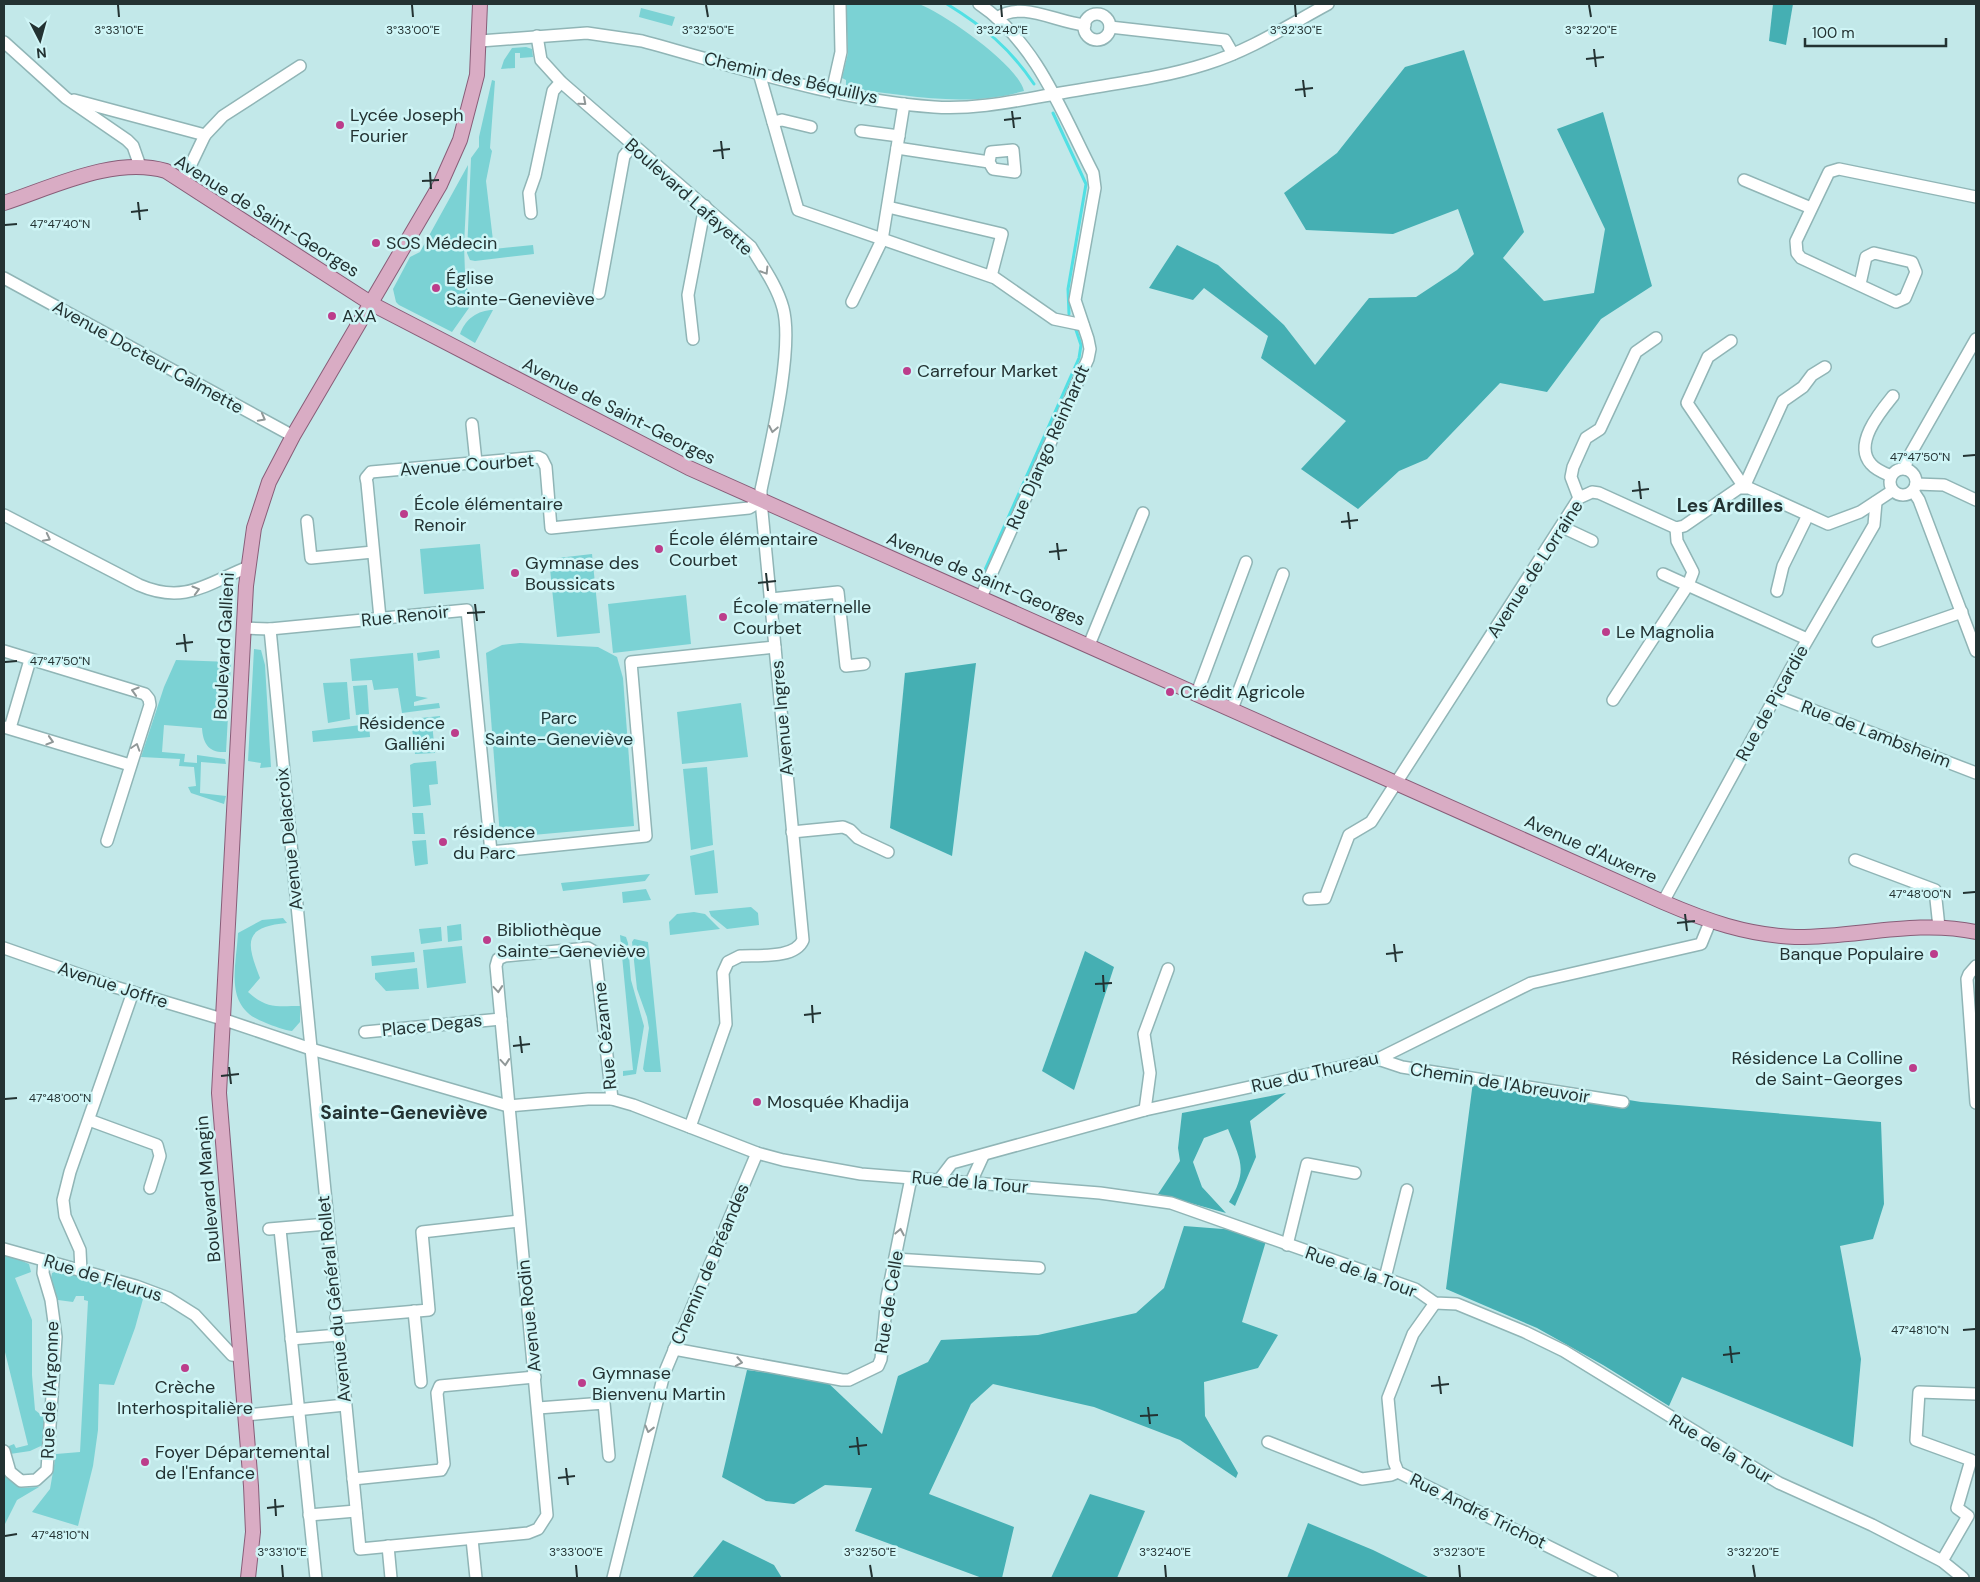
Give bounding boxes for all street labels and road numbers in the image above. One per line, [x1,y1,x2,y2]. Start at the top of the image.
street label: Chemin des Béquillys [702,46,880,110]
street label: Boulevard Lafayette [620,133,758,261]
street label: Avenue de Saint-Georges [170,149,364,283]
street label: Avenue Docteur Calmette [48,294,248,420]
street label: Avenue de Saint-Georges [518,352,720,470]
street label: Rue Django Reinhardt [1001,361,1095,533]
street label: Avenue Courbet [399,448,535,482]
street label: Avenue de Lorraine [1481,495,1589,643]
street label: Avenue de Saint-Georges [883,526,1089,632]
street label: Boulevard Gallieni [208,572,240,720]
street label: Rue Renoir [360,599,451,633]
street label: Rue de Picardie [1730,641,1814,765]
street label: Avenue Ingres [765,659,799,777]
street label: Rue de Lambsheim [1798,694,1954,774]
street label: Avenue Delacroix [270,767,308,911]
street label: Avenue d'Auxerre [1521,809,1661,889]
street label: Avenue Joffre [55,956,171,1014]
street label: Rue Cézanne [587,981,623,1091]
street label: Place Degas [381,1008,483,1042]
street label: Rue du Thureau [1249,1046,1381,1098]
street label: Chemin de l'Abreuvoir [1408,1057,1592,1109]
street label: Boulevard Mangin [190,1115,226,1263]
street label: Rue de la Tour [911,1165,1030,1199]
street label: Chemin de Bréandes [665,1180,755,1348]
street label: Avenue du Général Rollet [311,1194,357,1404]
street label: Rue de la Tour [1302,1241,1420,1303]
street label: Rue de Fleurus [41,1249,165,1307]
street label: Rue de Celle [869,1249,909,1355]
street label: Avenue Rodin [511,1259,547,1373]
street label: Rue de l'Argonne [36,1321,64,1459]
street label: Rue de la Tour [1665,1409,1778,1490]
street label: Rue André Trichot [1406,1468,1550,1554]

